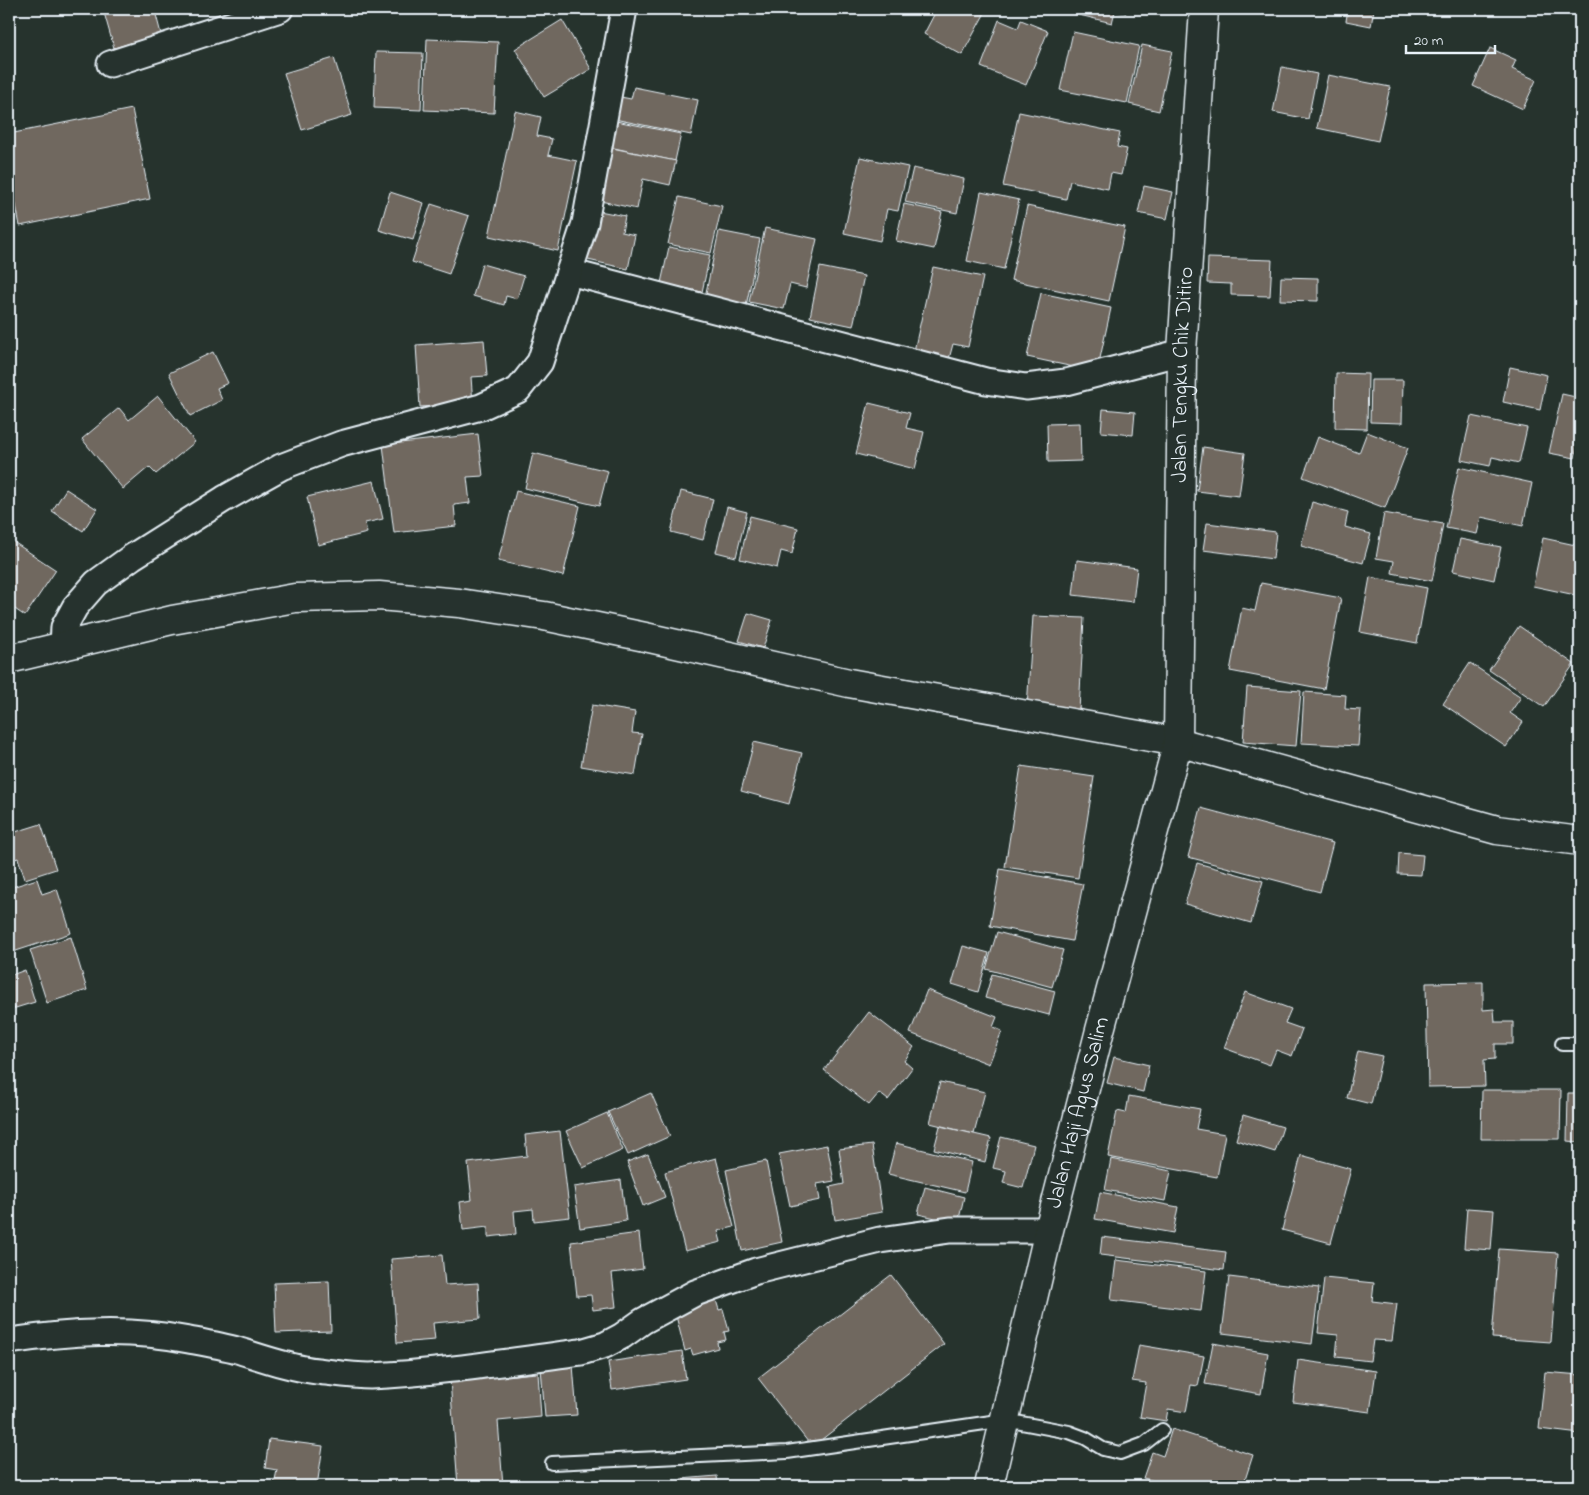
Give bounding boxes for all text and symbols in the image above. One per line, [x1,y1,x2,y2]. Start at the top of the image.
scale bar [1406,22,1495,54]
text: 20 m [1414,30,1444,52]
street label: Jalan Tengku Chik Ditiro [1165,266,1203,483]
street label: Jalan Haji Agus Salim [1039,1013,1119,1212]

